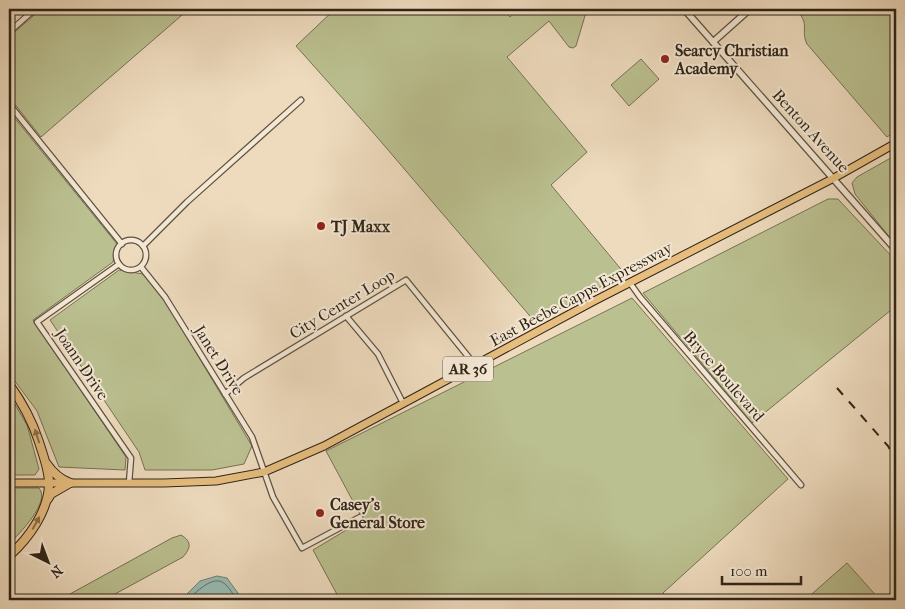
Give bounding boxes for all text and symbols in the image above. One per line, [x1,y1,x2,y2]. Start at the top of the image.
place label: Searcy Christian Academy [674,41,789,79]
marker: Searcy Christian Academy [659,53,671,65]
street label: Benton Avenue [769,85,853,177]
place label: TJ Maxx [330,217,391,237]
marker: TJ Maxx [315,220,327,232]
street label: East Beebe Capps Expressway [487,238,676,350]
street label: City Center Loop [286,265,398,343]
street label: Janet Drive [189,320,248,398]
street label: Joann Drive [50,323,113,403]
street label: Bryce Boulevard [679,327,769,425]
road number: AR 36 [443,356,493,382]
one-way arrow [33,428,41,443]
place label: Casey's General Store [330,495,425,532]
marker: Casey's General Store [314,507,326,519]
one-way arrow [31,517,40,530]
north arrow [22,536,72,586]
scale bar [722,554,801,586]
text: N [46,561,66,581]
text: 100 m [730,562,768,580]

